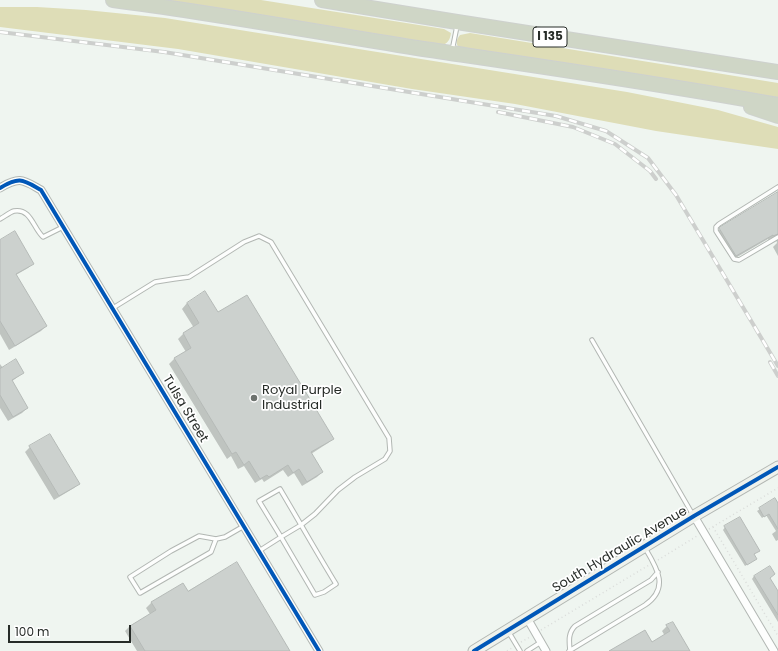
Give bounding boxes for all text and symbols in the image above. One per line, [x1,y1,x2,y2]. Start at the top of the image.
road number: I 135 [533,27,567,47]
street label: Tulsa Street [159,373,211,445]
place label: Royal Purple Industrial [262,383,342,414]
marker: Royal Purple Industrial [249,393,259,403]
street label: South Hydraulic Avenue [550,504,690,596]
scale bar [10,617,133,643]
text: 100 m [15,623,49,640]

